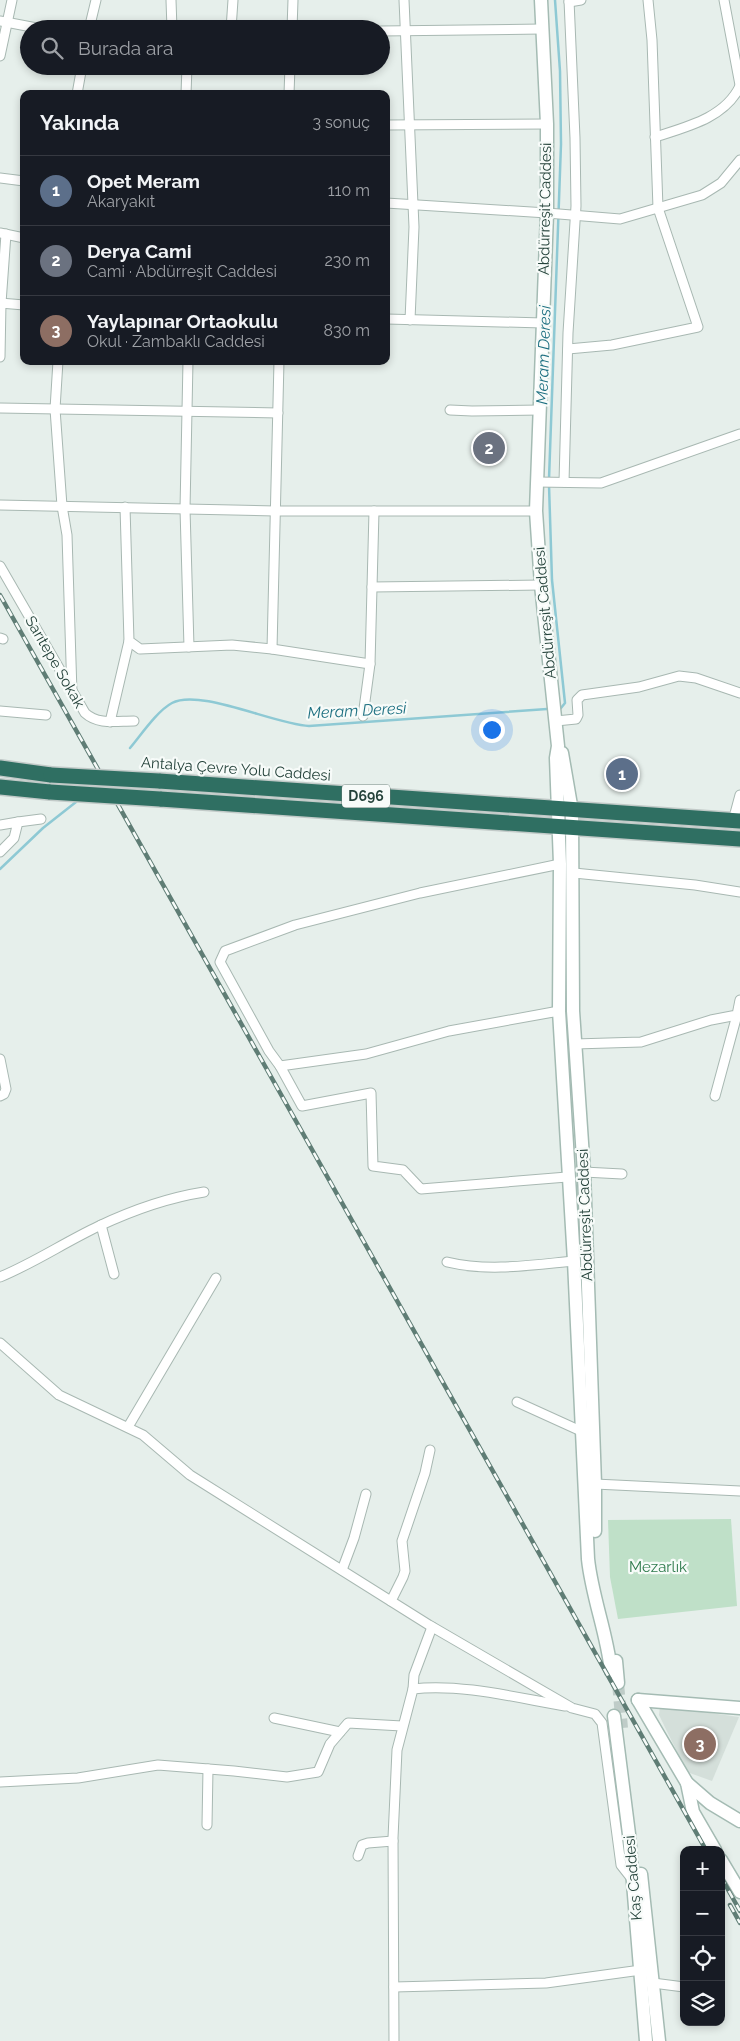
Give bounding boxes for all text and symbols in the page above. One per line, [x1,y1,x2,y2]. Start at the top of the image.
search box [20,20,390,75]
icon: search [38,34,66,62]
text: Burada ara [78,37,173,59]
text: Yakında [40,110,119,135]
text: 3 sonuç [313,113,370,132]
street label: Abdürreşit Caddesi [535,143,555,275]
text: Opet Meram [87,170,200,192]
text: 1 [52,181,60,200]
text: 110 m [328,181,370,200]
text: Akaryakıt [87,192,155,211]
text: Derya Cami [87,240,191,262]
text: 2 [51,251,61,270]
text: 230 m [325,251,370,270]
text: Cami · Abdürreşit Caddesi [87,262,277,281]
water label: Meram Deresi [532,305,555,405]
text: Yaylapınar Ortaokulu [87,310,278,332]
text: 3 [52,321,60,340]
text: 830 m [323,321,370,340]
text: Okul · Zambaklı Caddesi [87,332,265,351]
pin: 2 [473,429,505,467]
street label: Abdürreşit Caddesi [530,546,560,680]
street label: Sarıtepe Sokak [21,613,89,711]
water label: Meram Deresi [307,698,408,723]
your location [479,717,505,743]
street label: Antalya Çevre Yolu Caddesi [140,753,332,785]
pin: 1 [606,755,638,793]
road number: D696 [342,784,390,808]
street label: Abdürreşit Caddesi [574,1148,596,1282]
park label: Mezarlık [629,1558,687,1576]
pin: 3 [684,1725,716,1763]
street label: Kaş Caddesi [620,1835,646,1921]
map controls [680,1846,725,2026]
button: + [680,1846,725,1891]
button: − [680,1891,725,1936]
button: locate [680,1936,725,1981]
button: layers [680,1981,725,2026]

